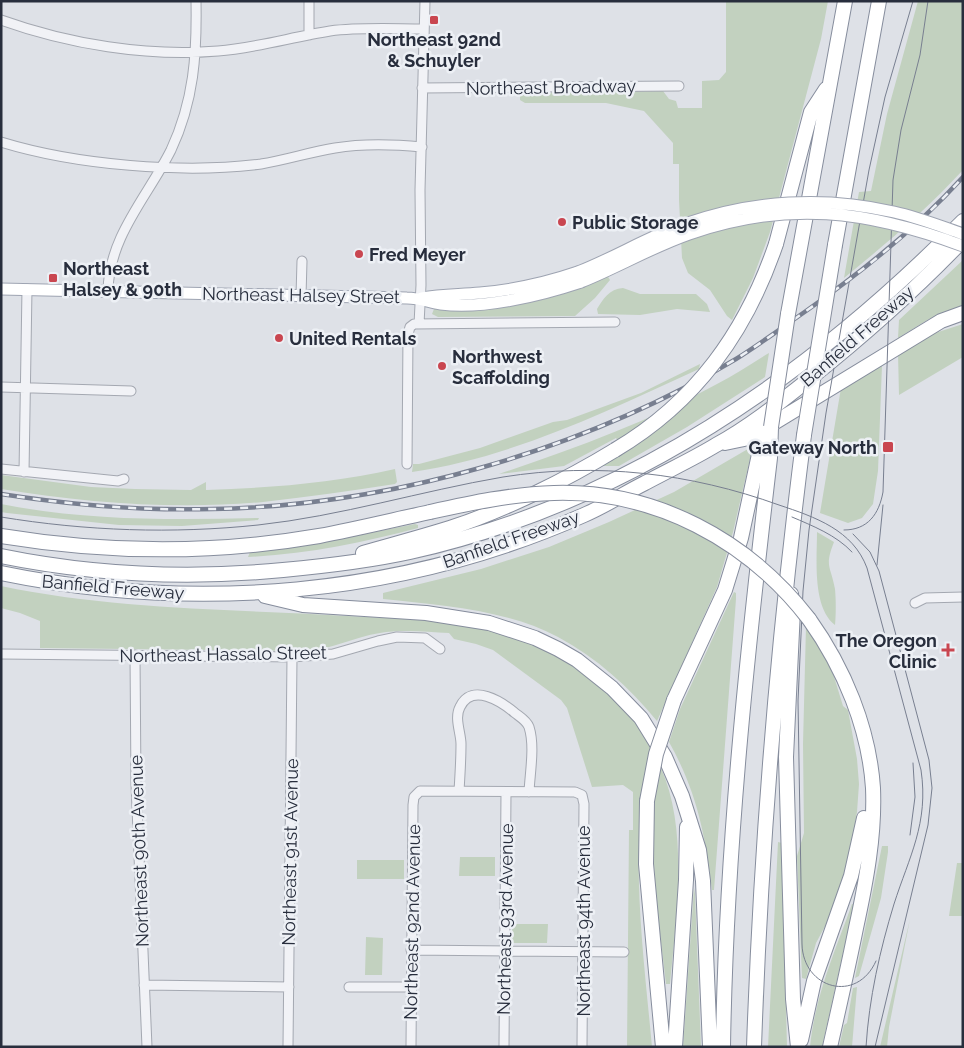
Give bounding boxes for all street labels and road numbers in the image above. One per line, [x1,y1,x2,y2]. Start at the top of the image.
street label: Northeast Broadway [466,75,637,99]
street label: Banfield Freeway [796,281,918,391]
street label: Northeast Halsey Street [202,283,400,307]
street label: Banfield Freeway [440,506,582,572]
street label: Banfield Freeway [41,570,185,604]
street label: Northeast Hassalo Street [119,642,327,666]
street label: Northeast 90th Avenue [125,754,153,947]
street label: Northeast 91st Avenue [278,758,302,946]
street label: Northeast 93rd Avenue [493,823,517,1015]
street label: Northeast 92nd Avenue [400,824,424,1020]
street label: Northeast 94th Avenue [573,825,594,1017]

